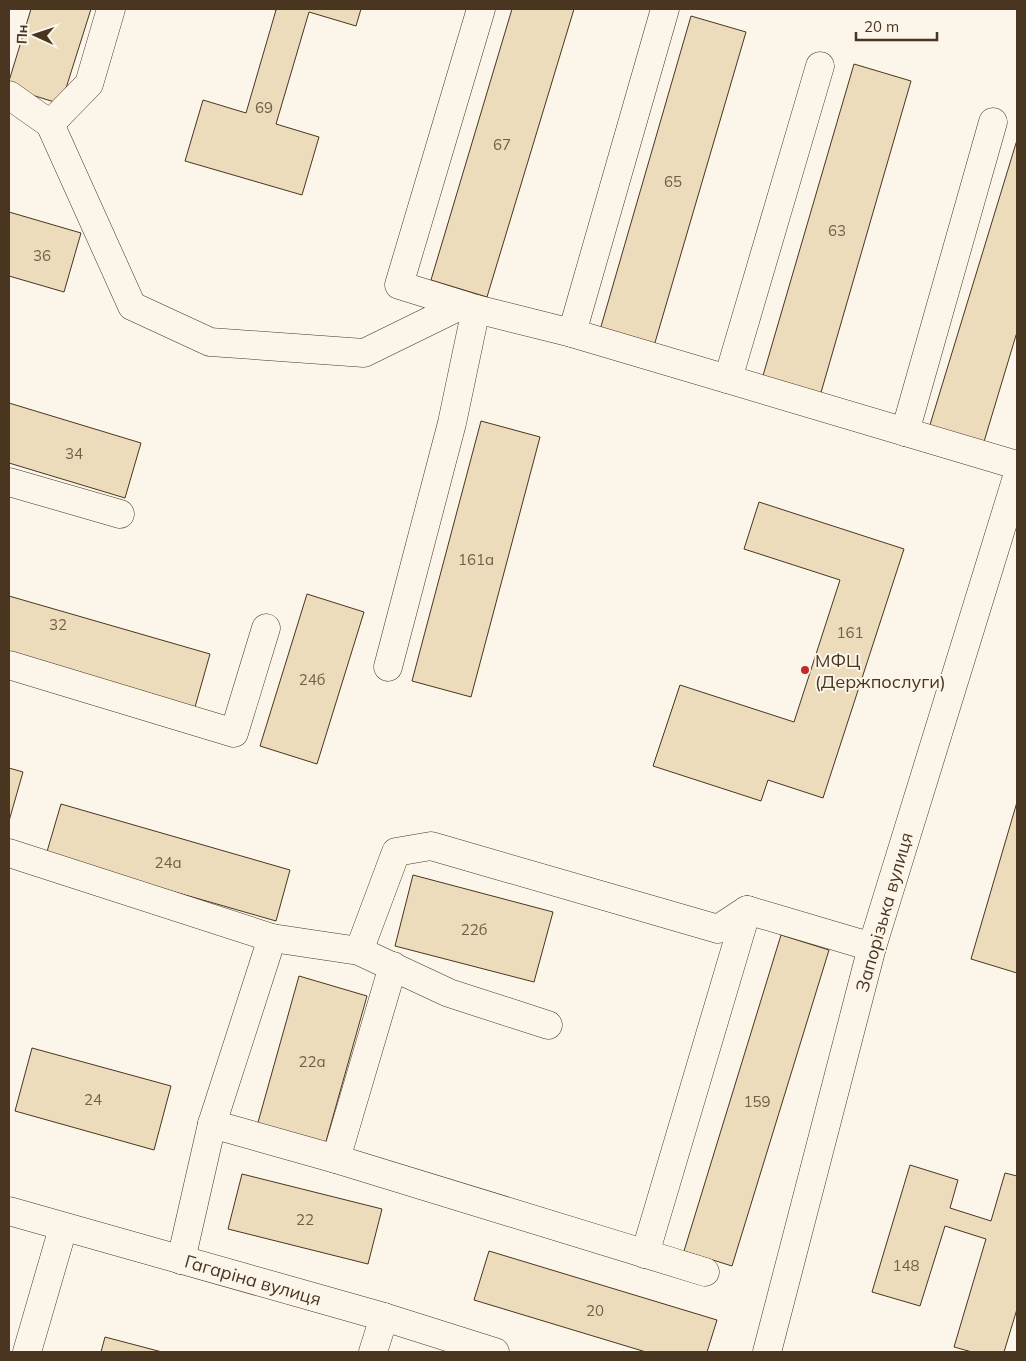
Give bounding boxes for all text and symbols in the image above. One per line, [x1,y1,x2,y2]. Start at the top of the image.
north arrow [10,10,60,60]
scale bar [856,10,937,42]
text: 20 m [864,17,899,36]
text: Пн [13,24,32,45]
house number: 69 [255,98,273,117]
house number: 67 [493,135,511,154]
house number: 65 [664,172,682,191]
house number: 63 [828,221,846,240]
house number: 36 [33,246,51,265]
house number: 34 [65,444,83,463]
house number: 161а [458,550,494,569]
house number: 32 [49,615,67,634]
house number: 161 [836,623,864,642]
place label: МФЦ (Держпослуги) [815,649,946,693]
marker: МФЦ (Держпослуги) [799,664,811,676]
house number: 24б [299,670,325,689]
street label: Запорізька вулиця [850,829,918,995]
house number: 24а [154,853,182,872]
house number: 22б [461,920,487,939]
house number: 22а [298,1052,326,1071]
house number: 24 [84,1090,102,1109]
house number: 159 [743,1092,771,1111]
house number: 22 [296,1210,314,1229]
street label: Гагаріна вулиця [182,1250,324,1310]
house number: 148 [892,1256,920,1275]
house number: 20 [586,1301,604,1320]

